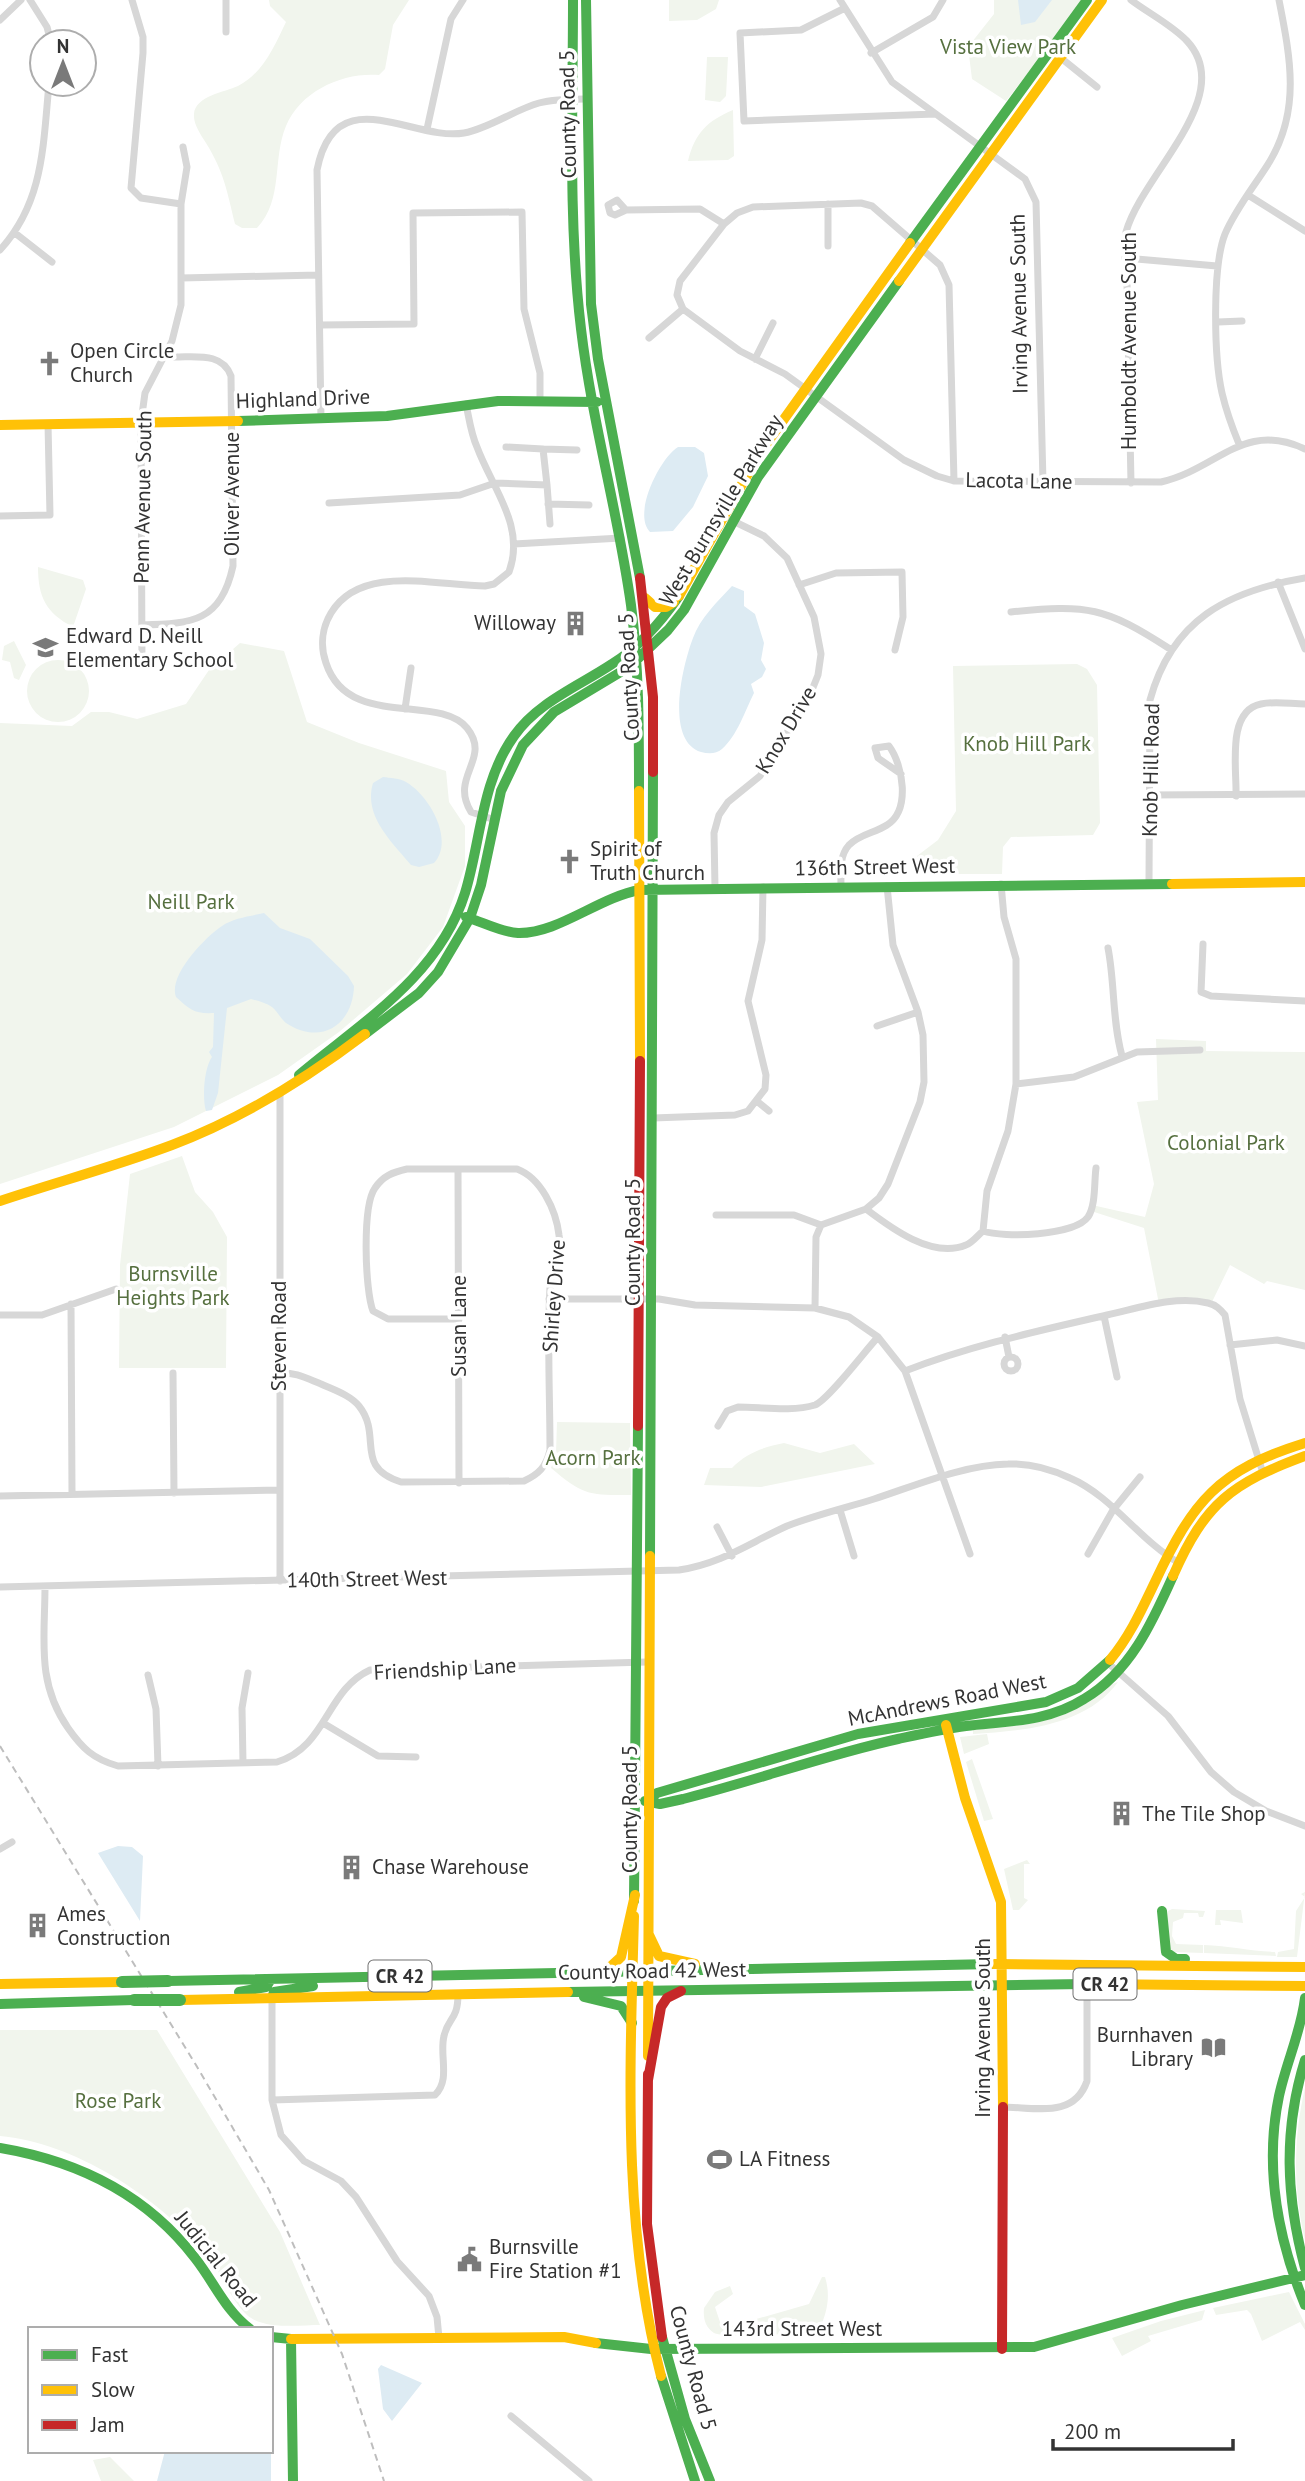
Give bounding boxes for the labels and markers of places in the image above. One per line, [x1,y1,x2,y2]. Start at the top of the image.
place label: Open Circle Church [70,337,175,388]
church icon: Open Circle Church [36,349,64,377]
place label: Willoway [474,609,556,636]
building icon: Willoway [562,609,590,637]
place label: Edward D. Neill Elementary School [66,622,233,673]
school or university icon: Edward D. Neill Elementary School [32,634,60,662]
place label: Spirit of Truth Church [590,835,705,886]
church icon: Spirit of Truth Church [556,847,584,875]
building icon: The Tile Shop [1108,1800,1136,1828]
place label: The Tile Shop [1142,1800,1266,1827]
building icon: Chase Warehouse [338,1853,366,1881]
place label: Chase Warehouse [372,1853,529,1880]
place label: Ames Construction [57,1900,170,1951]
building icon: Ames Construction [23,1912,51,1940]
place label: Burnhaven Library [1097,2021,1193,2072]
library icon: Burnhaven Library [1199,2033,1227,2061]
sports icon: LA Fitness [705,2145,733,2173]
place label: LA Fitness [739,2145,830,2172]
place label: Burnsville Fire Station #1 [489,2233,622,2284]
public building icon: Burnsville Fire Station #1 [455,2245,483,2273]

